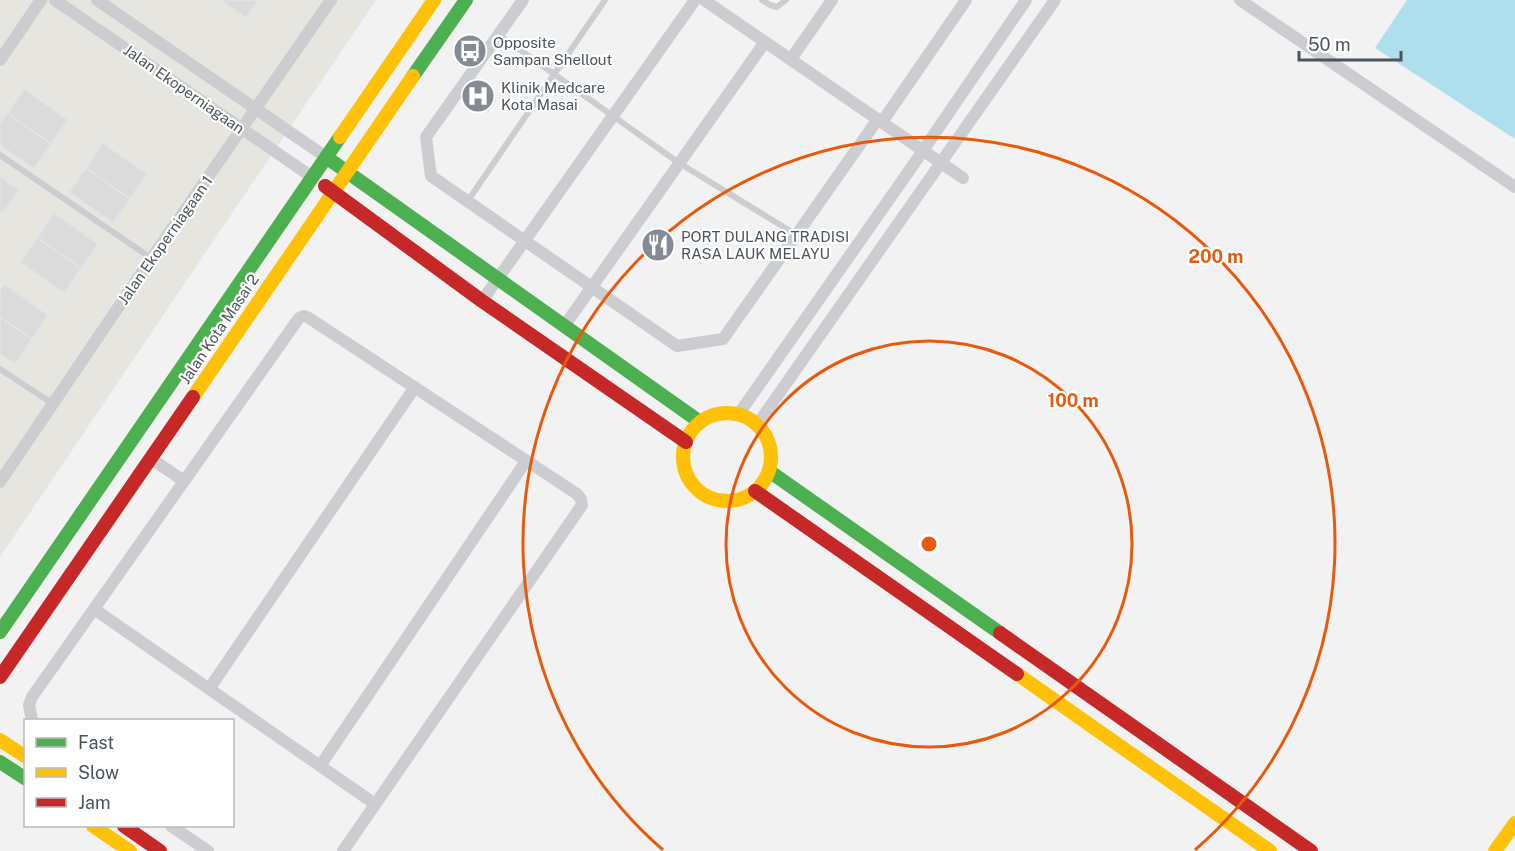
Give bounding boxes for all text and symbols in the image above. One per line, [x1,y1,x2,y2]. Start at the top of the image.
scale bar [1299,24,1401,62]
bus stop icon: Opposite Sampan Shellout [452,33,488,69]
place label: Opposite Sampan Shellout [493,34,613,68]
text: 50 m [1308,34,1351,55]
street label: Jalan Ekoperniagaan [120,41,248,137]
hospital icon: Klinik Medcare Kota Masai [460,78,496,114]
place label: Klinik Medcare Kota Masai [501,79,605,113]
street label: Jalan Ekoperniagaan 1 [114,173,216,307]
restaurant icon: PORT DULANG TRADISI RASA LAUK MELAYU [640,227,676,263]
place label: PORT DULANG TRADISI RASA LAUK MELAYU [681,228,849,262]
text: 200 m [1189,246,1243,267]
street label: Jalan Kota Masai 2 [176,271,262,387]
text: 100 m [1047,390,1099,411]
centre of rings [919,534,939,554]
legend [24,719,234,827]
text: Fast [78,732,114,753]
text: Slow [78,762,119,783]
text: Jam [78,792,111,813]

